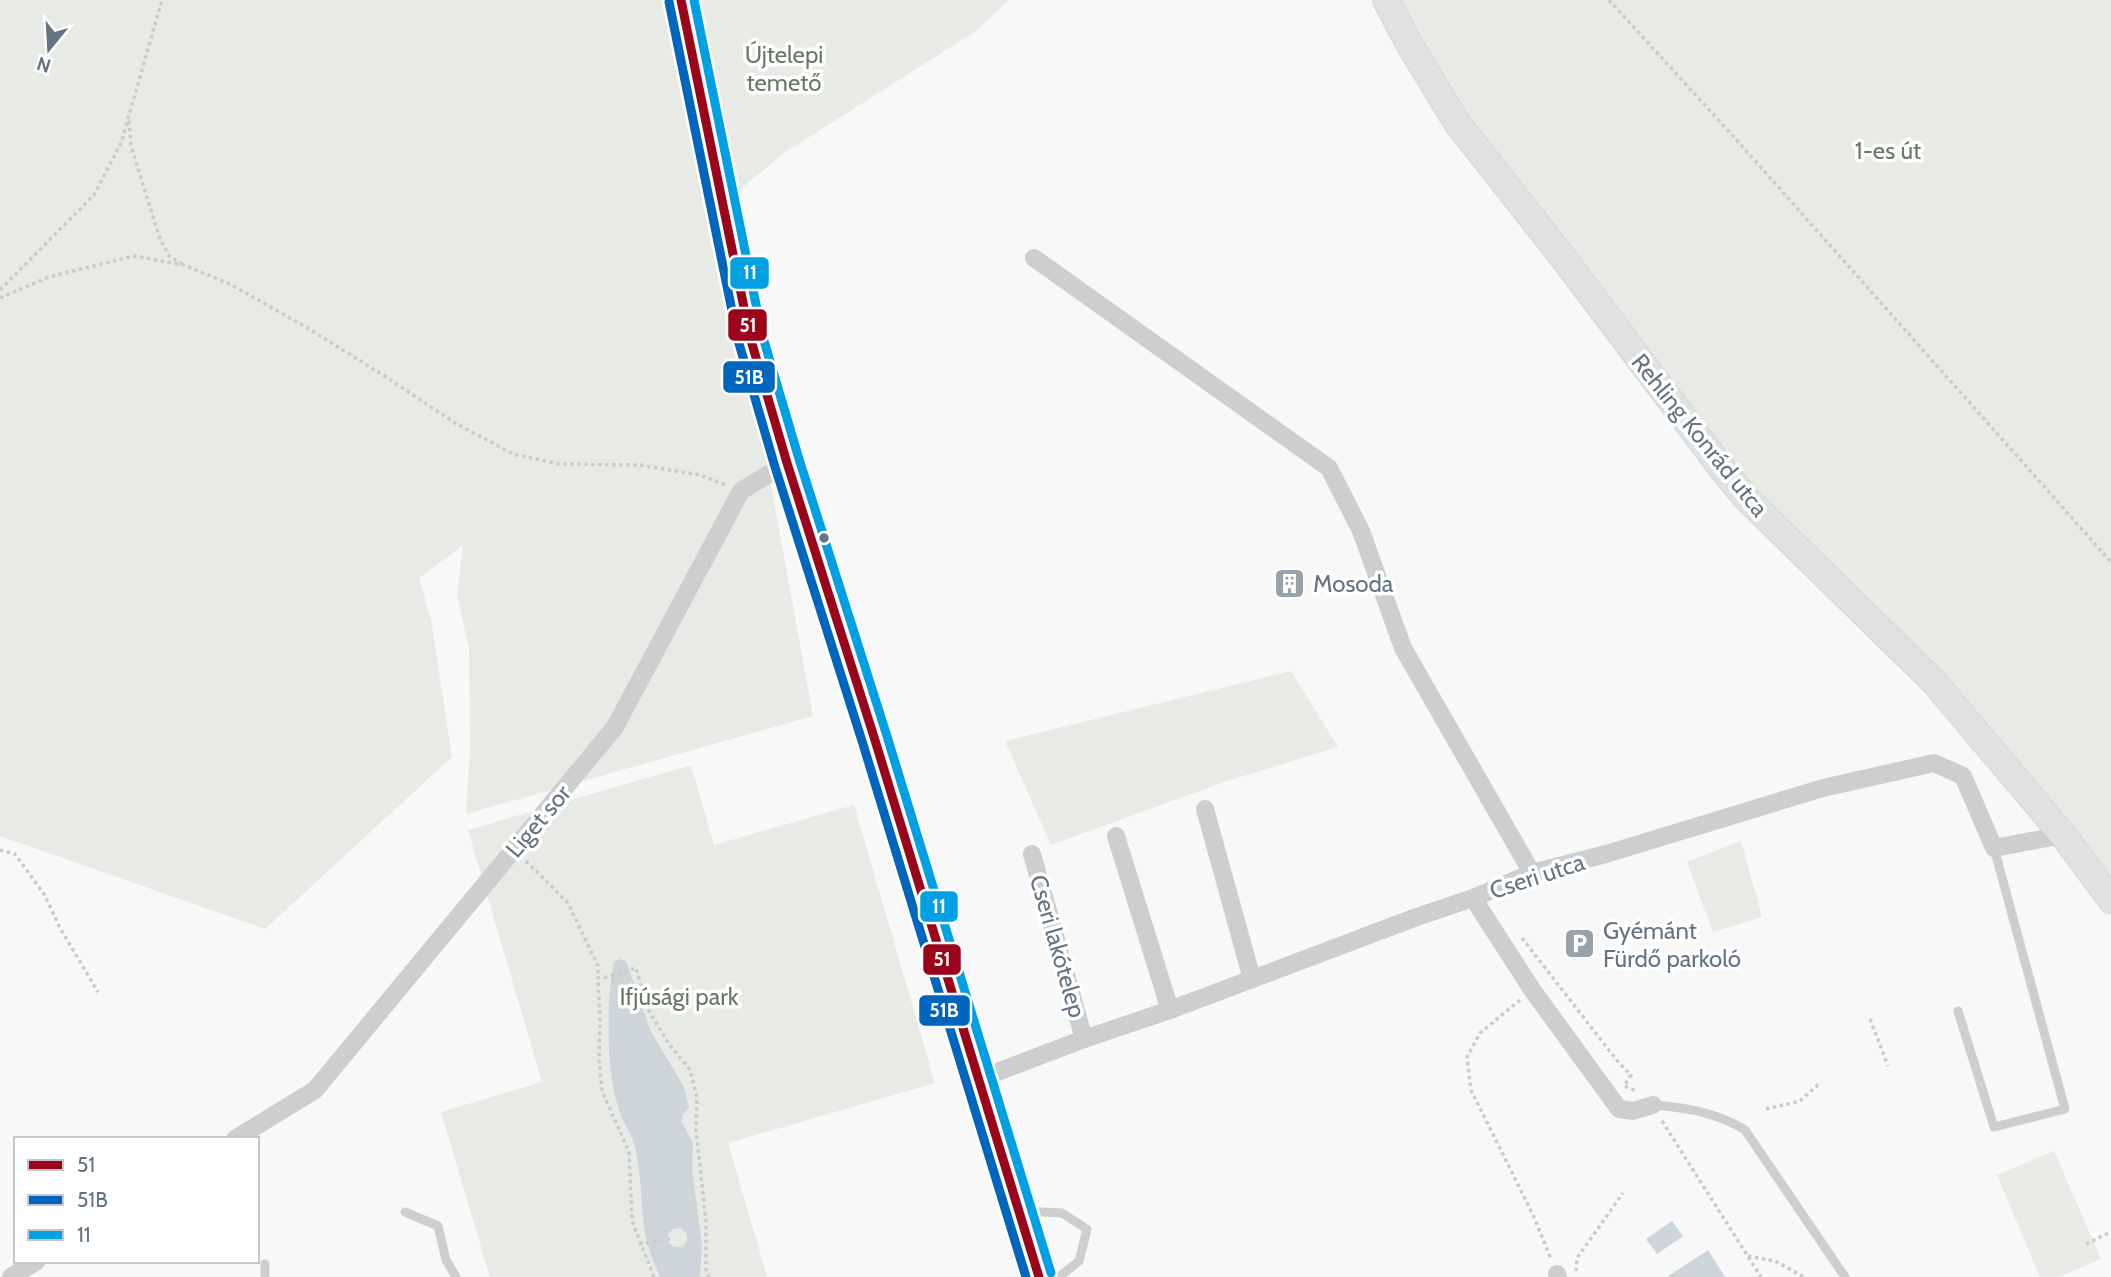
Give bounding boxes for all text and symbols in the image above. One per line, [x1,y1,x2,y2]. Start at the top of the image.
north arrow [14,14,84,84]
park label: Újtelepi temető [745,40,823,97]
text: N [34,52,54,78]
park label: 1-es út [1855,136,1921,165]
line badge: 11 [729,256,770,290]
text: 11 [743,261,757,284]
line badge: 51 [727,308,768,342]
text: 51 [739,314,757,337]
street label: Rehling Konrád utca [1626,348,1775,523]
line badge: 51B [722,360,776,394]
text: 51B [734,366,764,389]
unlabelled marker [817,531,831,545]
building icon: Mosoda [1273,566,1307,600]
place label: Mosoda [1313,569,1394,598]
street label: Liget sor [499,779,577,863]
street label: Cseri utca [1486,847,1589,905]
street label: Cseri lakótelep [1024,871,1092,1021]
line badge: 11 [919,890,959,923]
text: 11 [932,895,946,918]
place label: Gyémánt Fürdő parkoló [1603,916,1741,973]
parking icon: Gyémánt Fürdő parkoló [1563,927,1597,961]
line badge: 51 [922,943,962,976]
text: 51 [933,948,951,971]
park label: Ifjúsági park [619,982,739,1011]
line badge: 51B [918,994,971,1027]
text: 51B [929,999,959,1022]
legend [14,1137,259,1263]
text: 51 [77,1152,95,1177]
text: 51B [77,1187,108,1212]
text: 11 [77,1222,91,1247]

